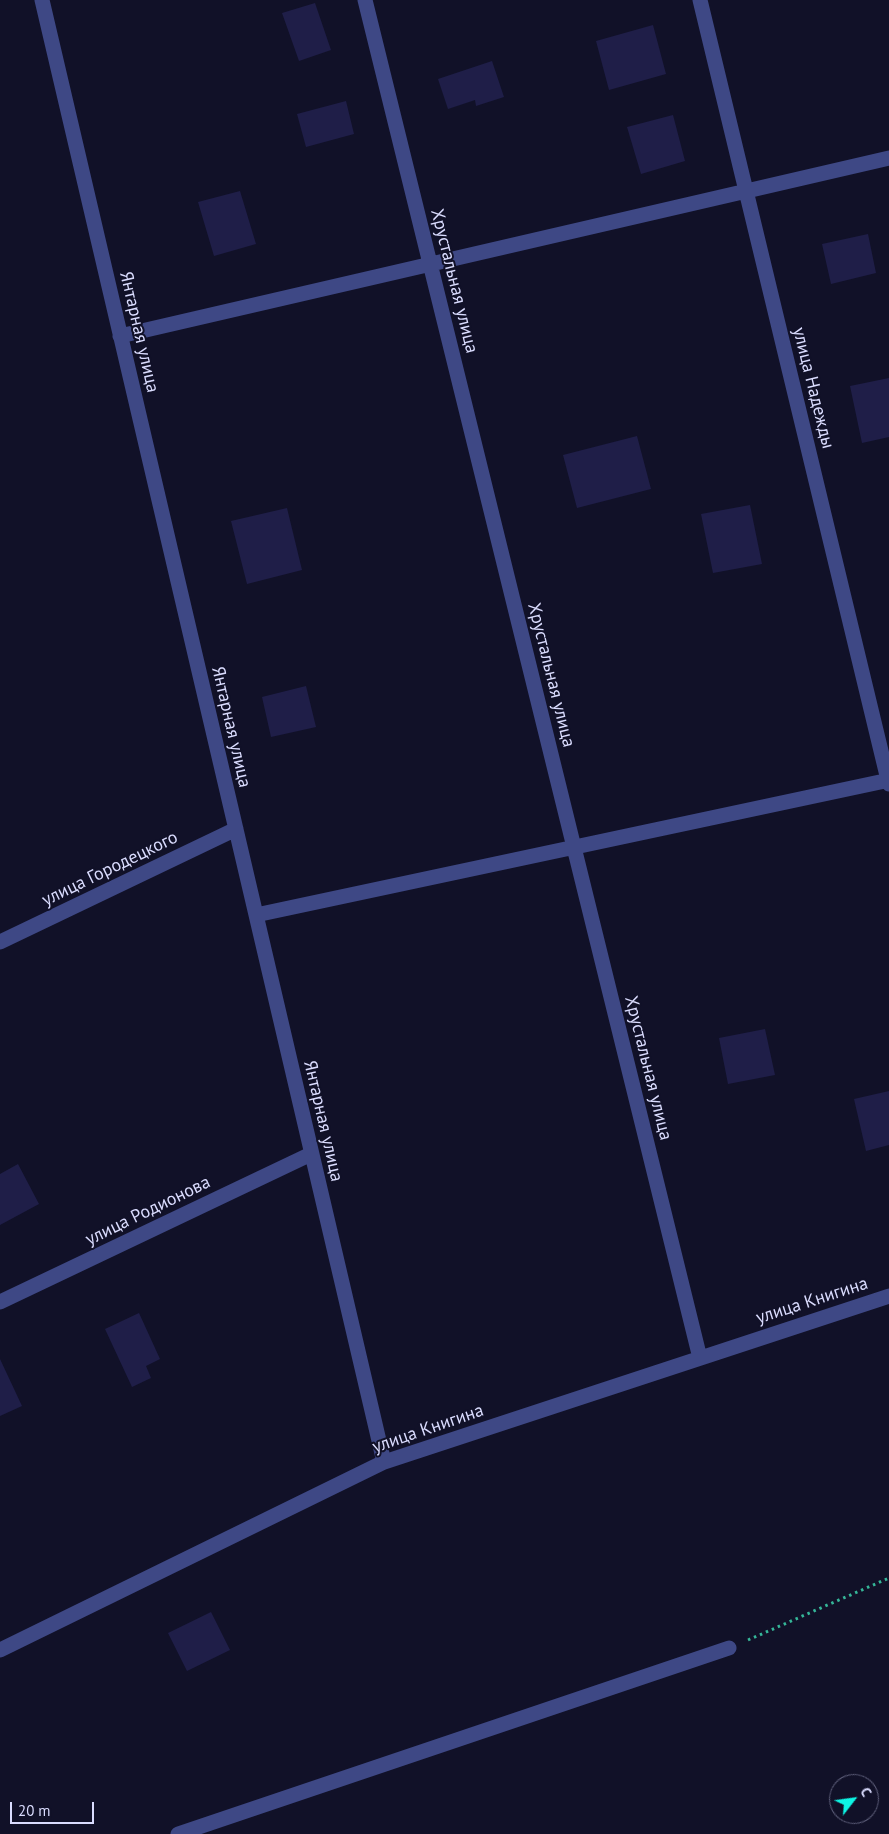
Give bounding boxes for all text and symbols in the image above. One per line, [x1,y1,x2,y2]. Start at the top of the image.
street label: Хрустальная улица [426,207,482,355]
street label: Янтарная улица [115,269,163,395]
street label: улица Надежды [787,325,839,451]
street label: Хрустальная улица [523,601,579,749]
street label: Янтарная улица [207,664,255,790]
street label: улица Городецкого [39,827,181,911]
street label: Хрустальная улица [620,994,676,1142]
street label: Янтарная улица [299,1058,347,1184]
street label: улица Родионова [82,1171,214,1251]
street label: улица Книгина [753,1273,871,1329]
street label: улица Книгина [370,1400,486,1458]
north arrow [829,1774,879,1824]
text: С [856,1784,876,1800]
scale bar [12,1792,96,1824]
text: 20 m [18,1801,51,1820]

